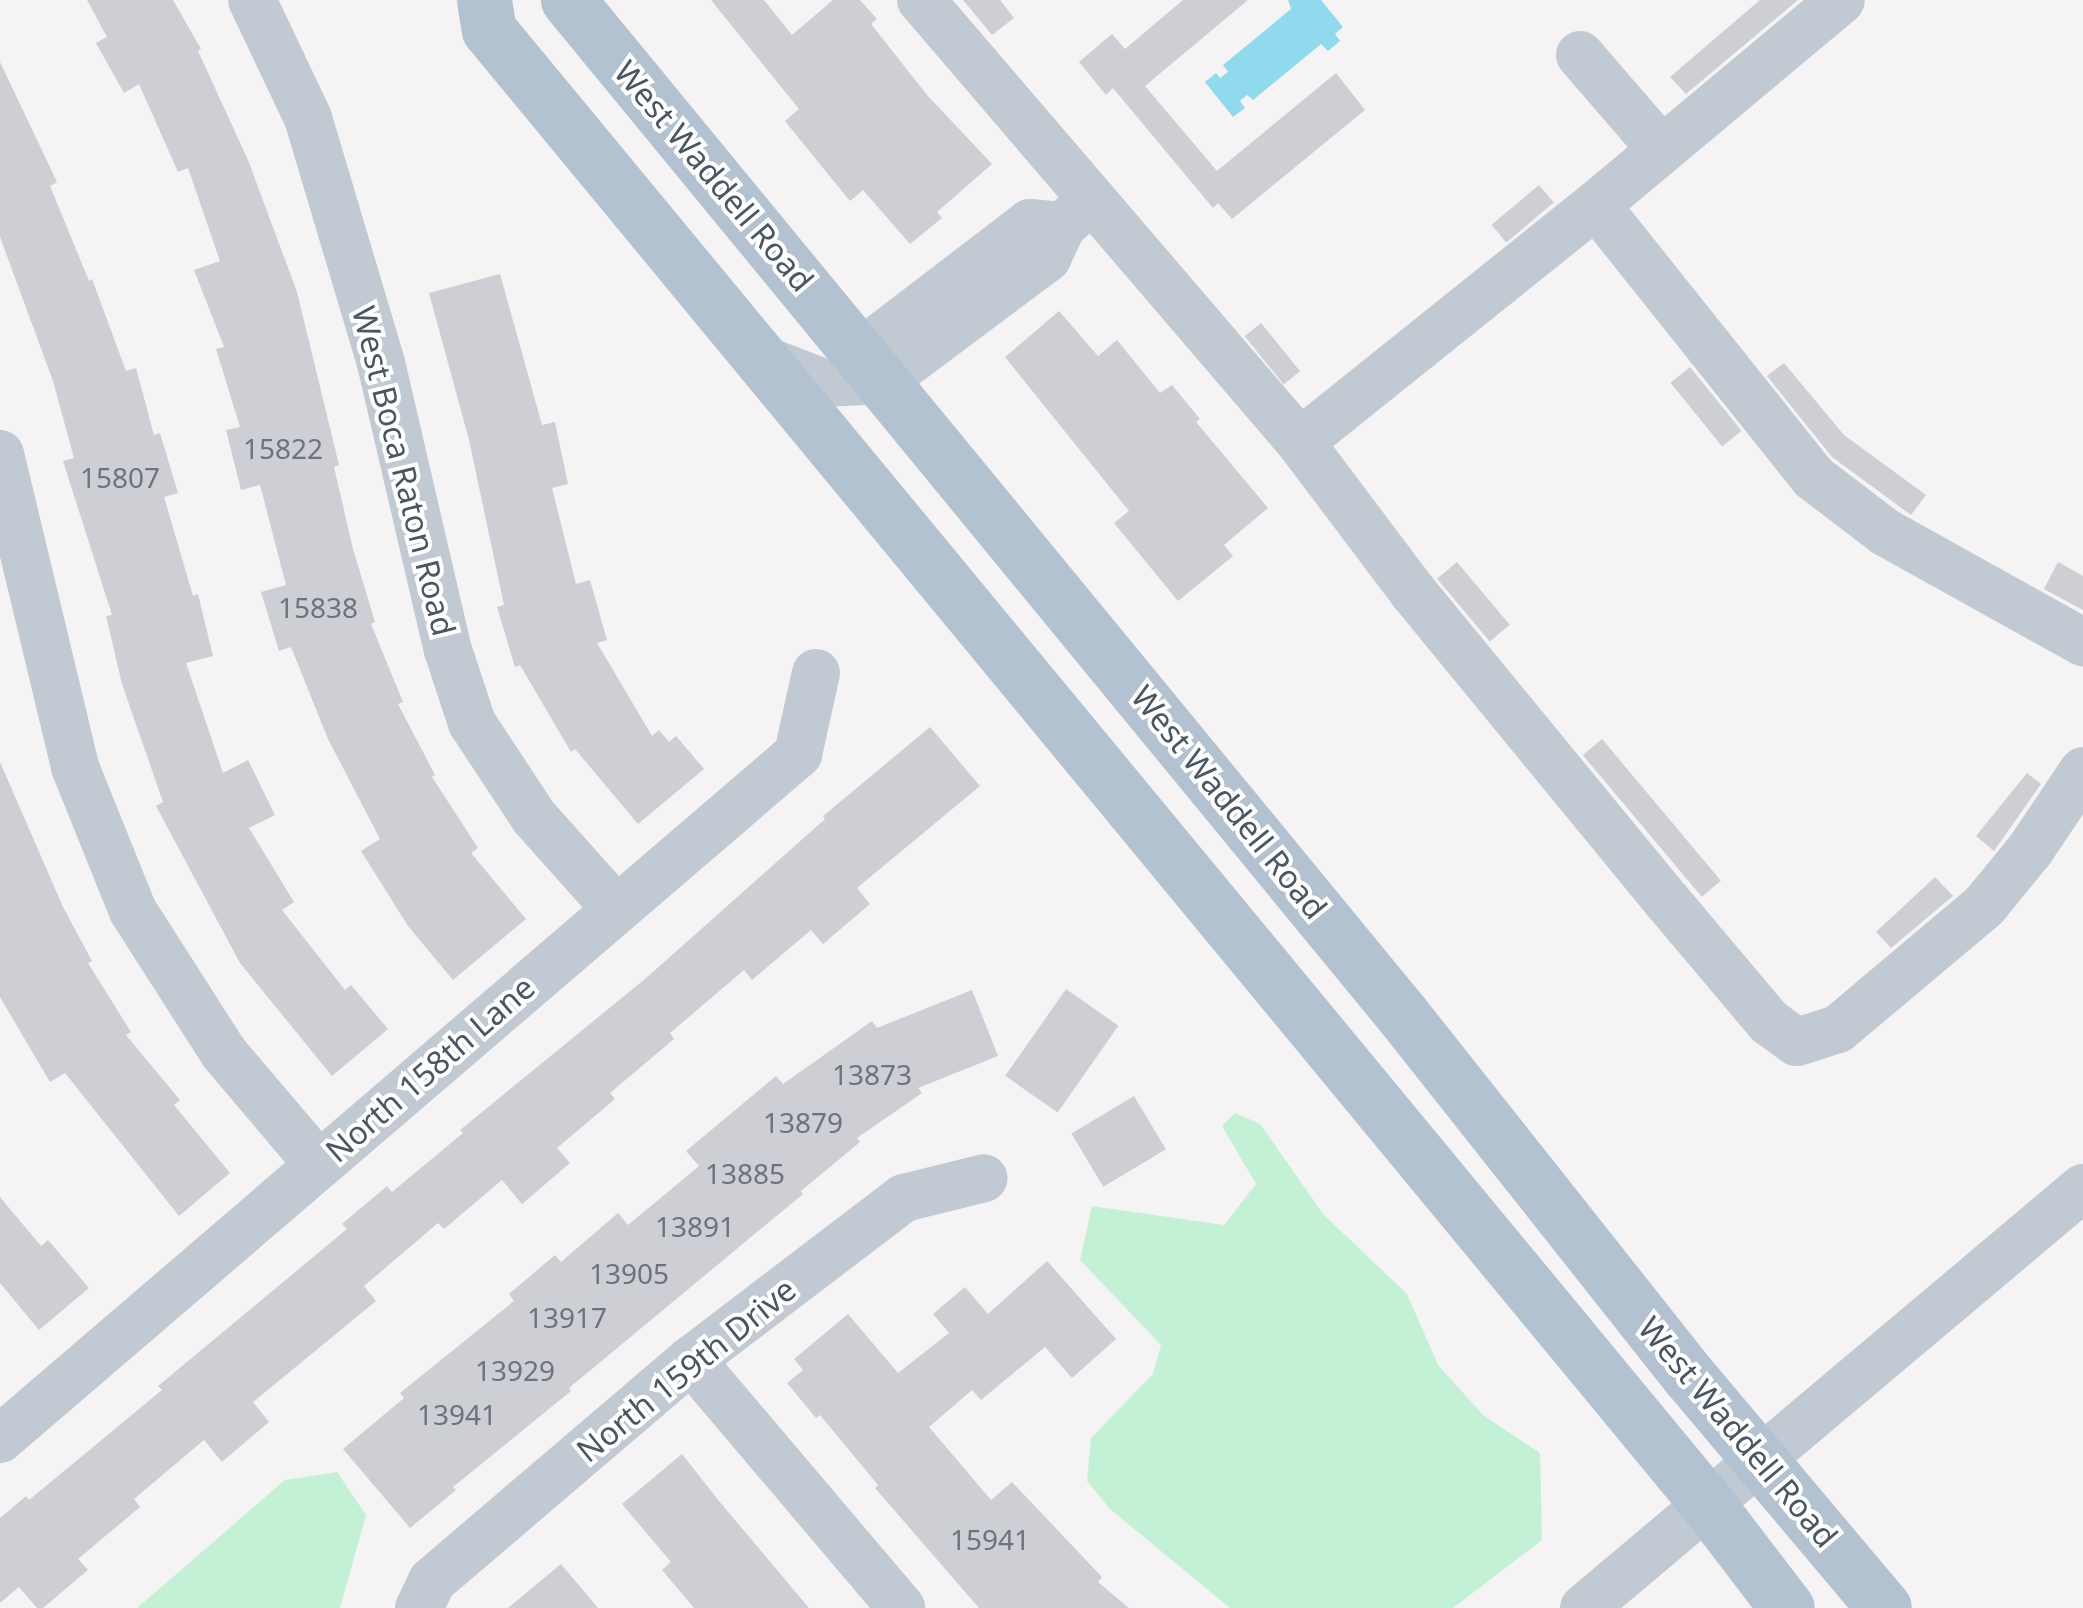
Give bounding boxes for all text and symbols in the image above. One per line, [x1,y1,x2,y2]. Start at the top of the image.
street label: West Waddell Road [607,53,821,299]
street label: West Boca Raton Road [344,302,464,640]
house number: 15822 [243,431,323,465]
house number: 15807 [80,460,160,494]
house number: 15838 [278,590,358,624]
street label: West Waddell Road [1123,678,1335,926]
street label: North 158th Lane [318,968,542,1170]
house number: 13873 [832,1057,912,1091]
house number: 13879 [763,1105,843,1139]
house number: 13885 [705,1156,785,1190]
house number: 13891 [655,1209,735,1243]
house number: 13905 [589,1256,669,1290]
street label: North 159th Drive [569,1270,803,1470]
house number: 13917 [527,1300,607,1334]
street label: West Waddell Road [1631,1309,1845,1555]
house number: 13929 [475,1353,555,1387]
house number: 13941 [417,1397,497,1431]
house number: 15941 [950,1522,1030,1556]

